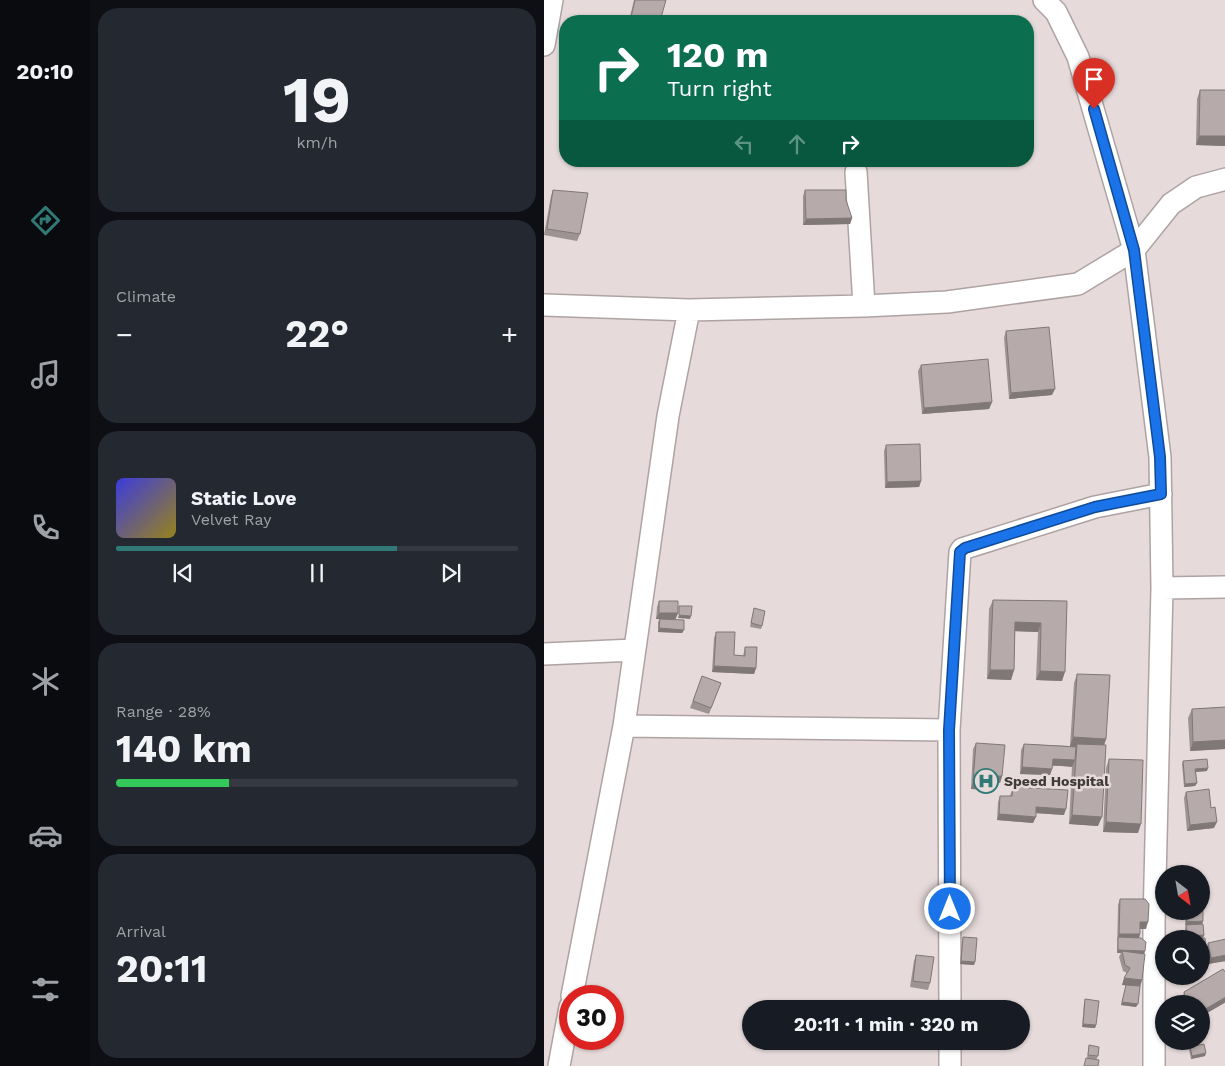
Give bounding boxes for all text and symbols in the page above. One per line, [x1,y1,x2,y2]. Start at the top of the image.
text: 120 m [667,34,768,76]
icon: right [584,35,649,100]
pin [1073,58,1115,109]
text: 20:10 [16,59,74,84]
text: 19 [283,62,351,138]
icon: arrive [1080,65,1108,93]
text: Turn right [667,76,772,101]
icon: left [730,130,758,158]
icon: ahead [783,130,811,158]
icon: right [836,130,864,158]
text: km/h [296,133,338,152]
icon: directions [28,203,63,238]
text: Climate [116,287,176,306]
text: 22° [285,312,349,356]
text: − [116,318,133,351]
text: + [501,318,518,351]
icon: music [28,357,63,392]
text: Static Love [191,487,296,510]
icon: phone [28,510,63,545]
text: Velvet Ray [191,510,271,529]
icon: previous [169,559,197,587]
icon: pause [303,559,331,587]
icon: next [437,559,465,587]
icon: climate [28,664,63,699]
text: Range · 28% [116,702,211,721]
text: 140 km [116,727,252,771]
hospital icon: Speed Hospital [973,768,999,794]
place label: Speed Hospital [1004,773,1109,789]
icon: car [28,818,63,853]
north arrow [1155,865,1210,920]
map controls [1155,865,1210,1050]
position arrow [923,882,975,934]
text: Arrival [116,922,166,941]
button: search [1155,930,1210,985]
text: 20:11 [116,947,207,991]
icon: filters [28,972,63,1007]
speed limit sign: 30 [559,985,624,1050]
button: layers [1155,995,1210,1050]
text: 20:11 · 1 min · 320 m [794,1013,978,1036]

